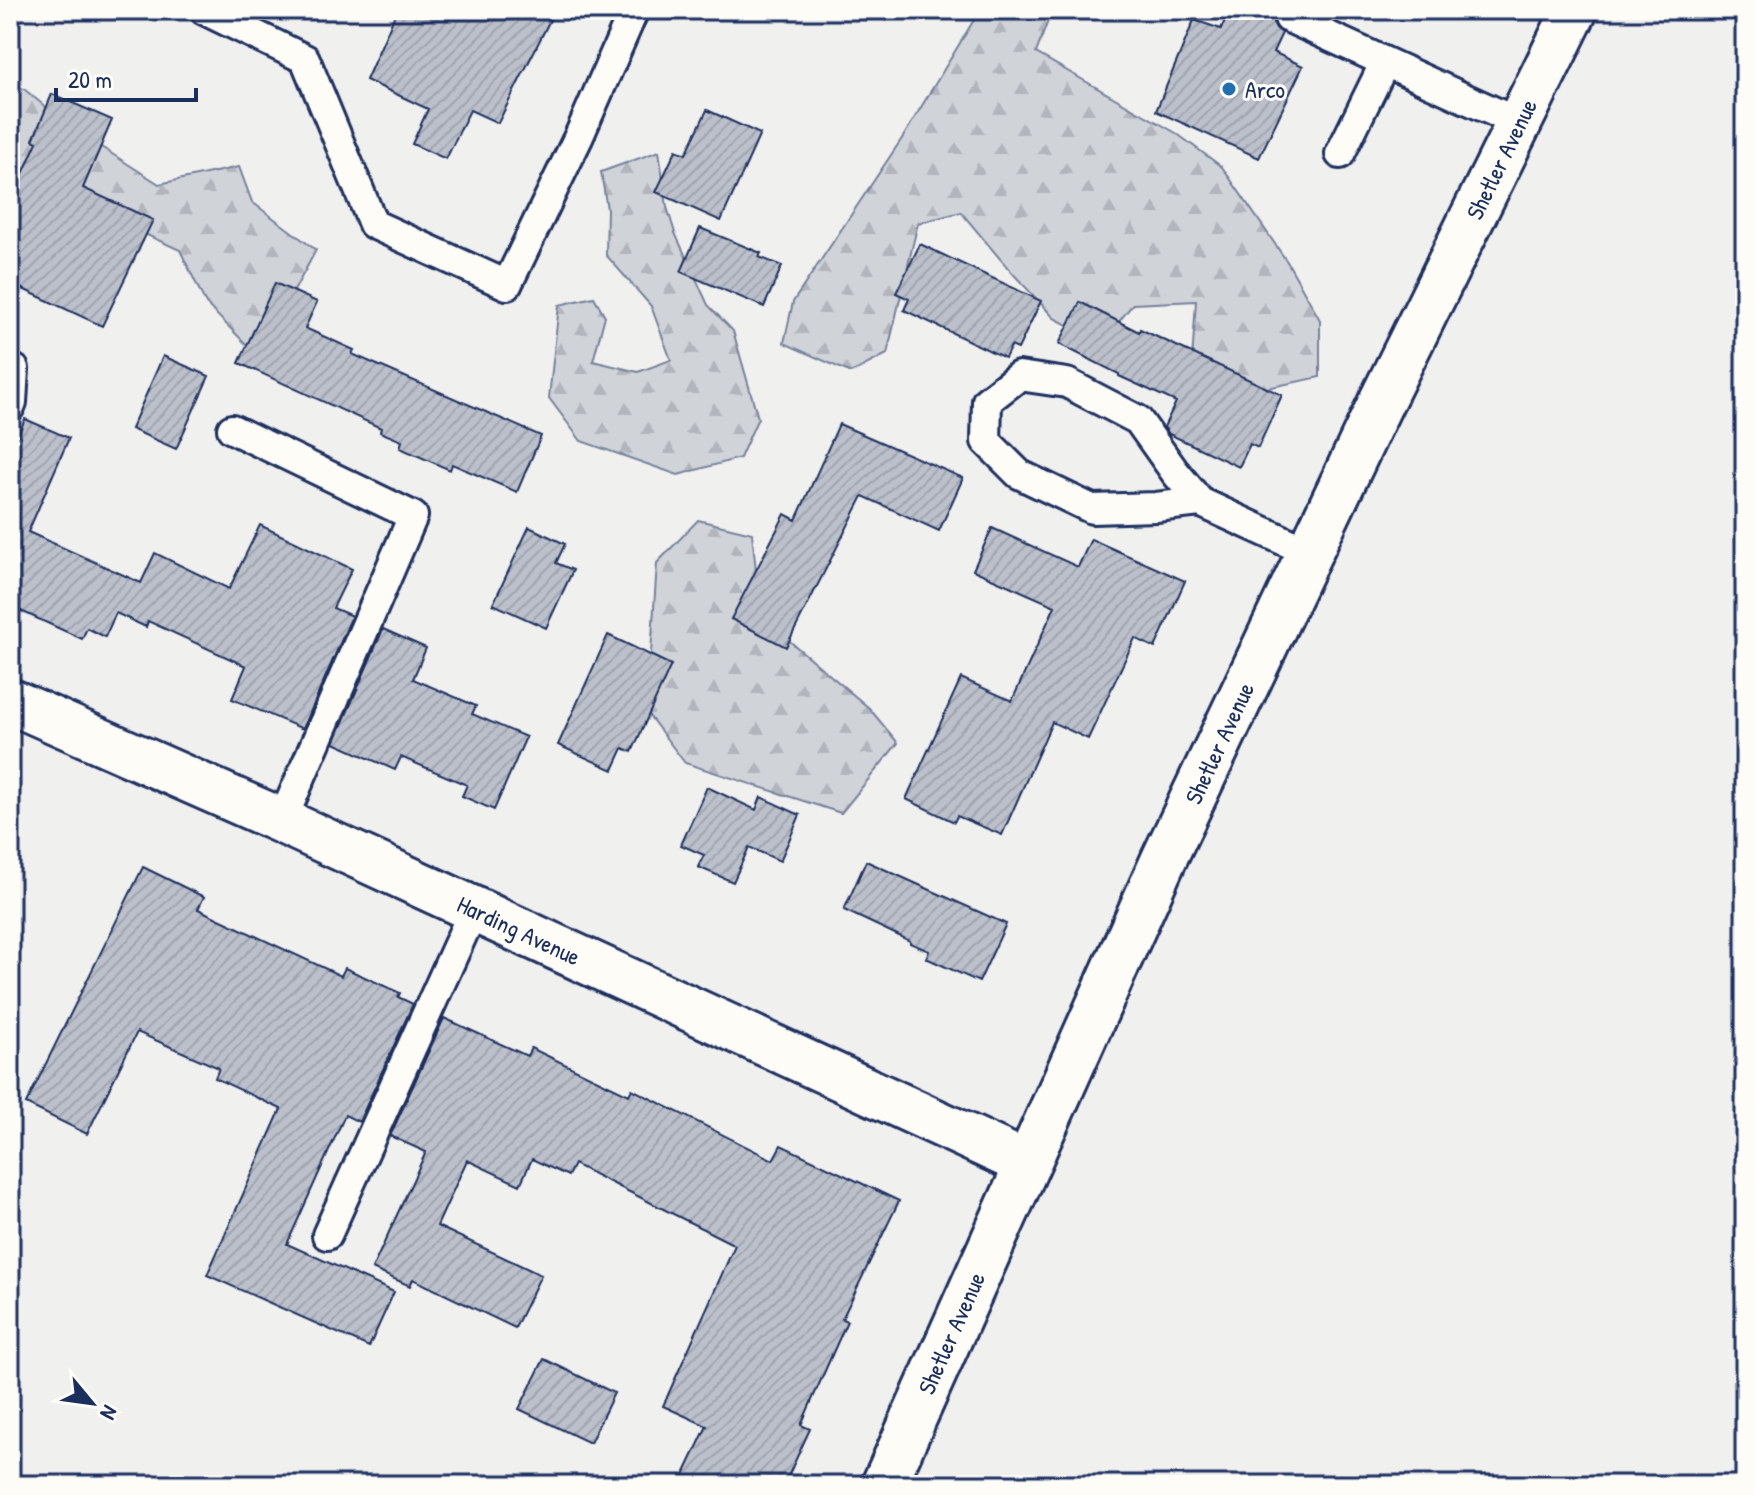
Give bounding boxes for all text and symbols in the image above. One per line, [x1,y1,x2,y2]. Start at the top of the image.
scale bar [56,52,196,102]
text: 20 m [68,63,112,95]
place label: Arco [1245,73,1285,105]
marker: Arco [1220,80,1238,98]
street label: Shetler Avenue [1458,93,1544,225]
street label: Shetler Avenue [1177,677,1261,809]
street label: Harding Avenue [452,887,586,973]
street label: Shetler Avenue [910,1266,992,1399]
north arrow [52,1363,132,1443]
text: N [93,1400,125,1425]

